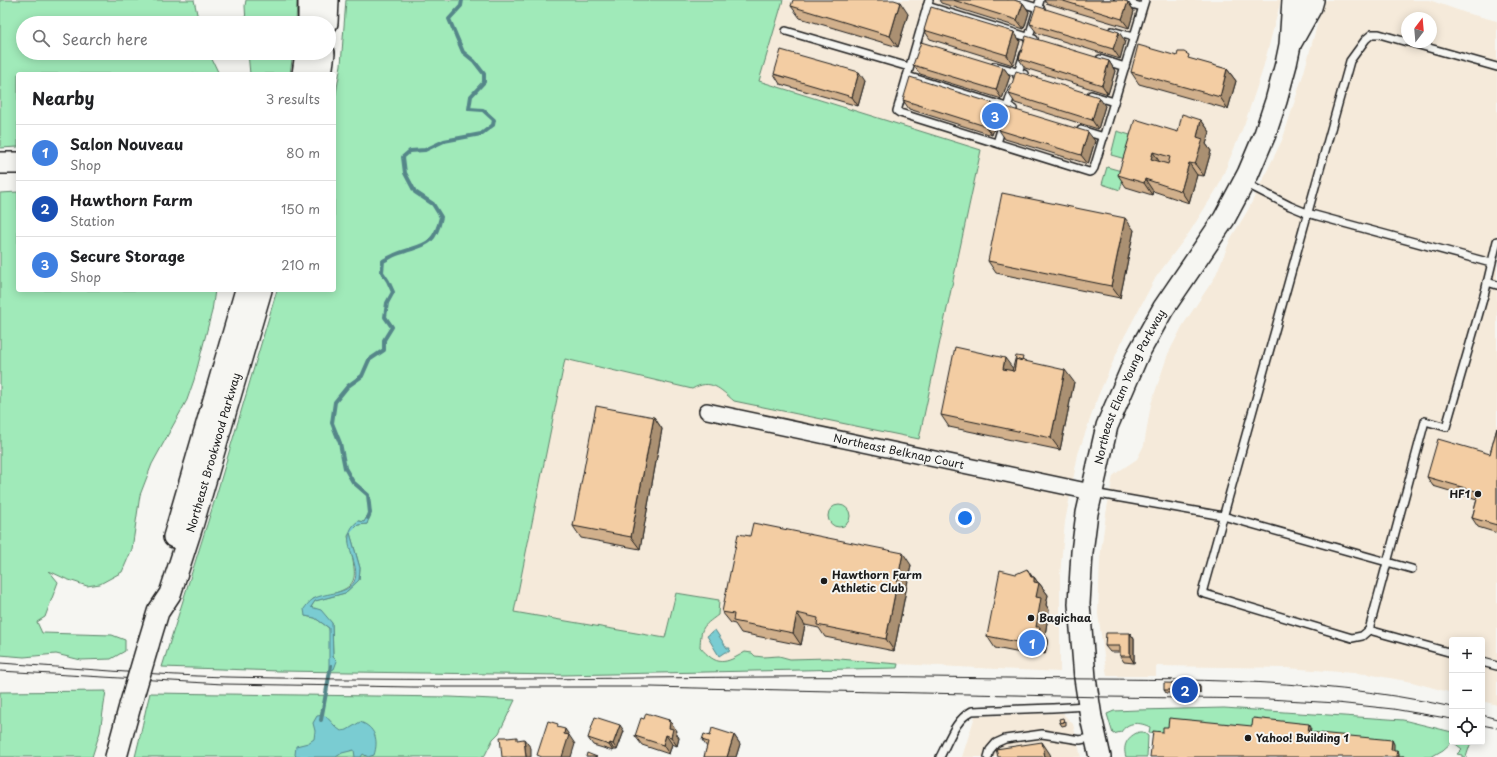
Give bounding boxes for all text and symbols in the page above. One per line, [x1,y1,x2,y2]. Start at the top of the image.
north arrow [1401,12,1437,48]
search box [16,16,336,60]
icon: search [30,27,52,49]
text: Search here [62,27,148,50]
text: Nearby [32,85,94,111]
text: 3 results [266,89,320,108]
pin: 3 [982,101,1008,131]
text: Salon Nouveau [70,132,183,155]
text: 1 [42,143,48,162]
text: 80 m [286,143,320,162]
text: Shop [70,155,101,174]
text: Hawthorn Farm [70,188,193,211]
text: 2 [40,199,50,218]
text: 150 m [281,199,320,218]
text: Station [70,211,115,230]
text: Secure Storage [70,244,185,267]
text: 3 [41,255,49,274]
text: 210 m [281,255,320,274]
text: Shop [70,267,101,286]
street label: Northeast Elam Young Parkway [1089,306,1169,466]
street label: Northeast Brookwood Parkway [181,371,244,535]
street label: Northeast Belknap Court [832,429,966,473]
place label: HF1 [1449,485,1470,502]
marker: HF1 [1473,489,1483,499]
your location [955,508,975,528]
place label: Hawthorn Farm Athletic Club [831,566,922,596]
marker: Hawthorn Farm Athletic Club [819,576,829,586]
place label: Bagichaa [1039,609,1092,626]
marker: Bagichaa [1026,613,1036,623]
pin: 1 [1019,628,1045,658]
map controls [1449,637,1485,745]
button: + [1449,637,1485,673]
button: − [1449,673,1485,709]
pin: 2 [1172,675,1198,705]
button: locate [1449,709,1485,745]
place label: Yahoo! Building 1 [1256,729,1349,746]
marker: Yahoo! Building 1 [1243,733,1253,743]

